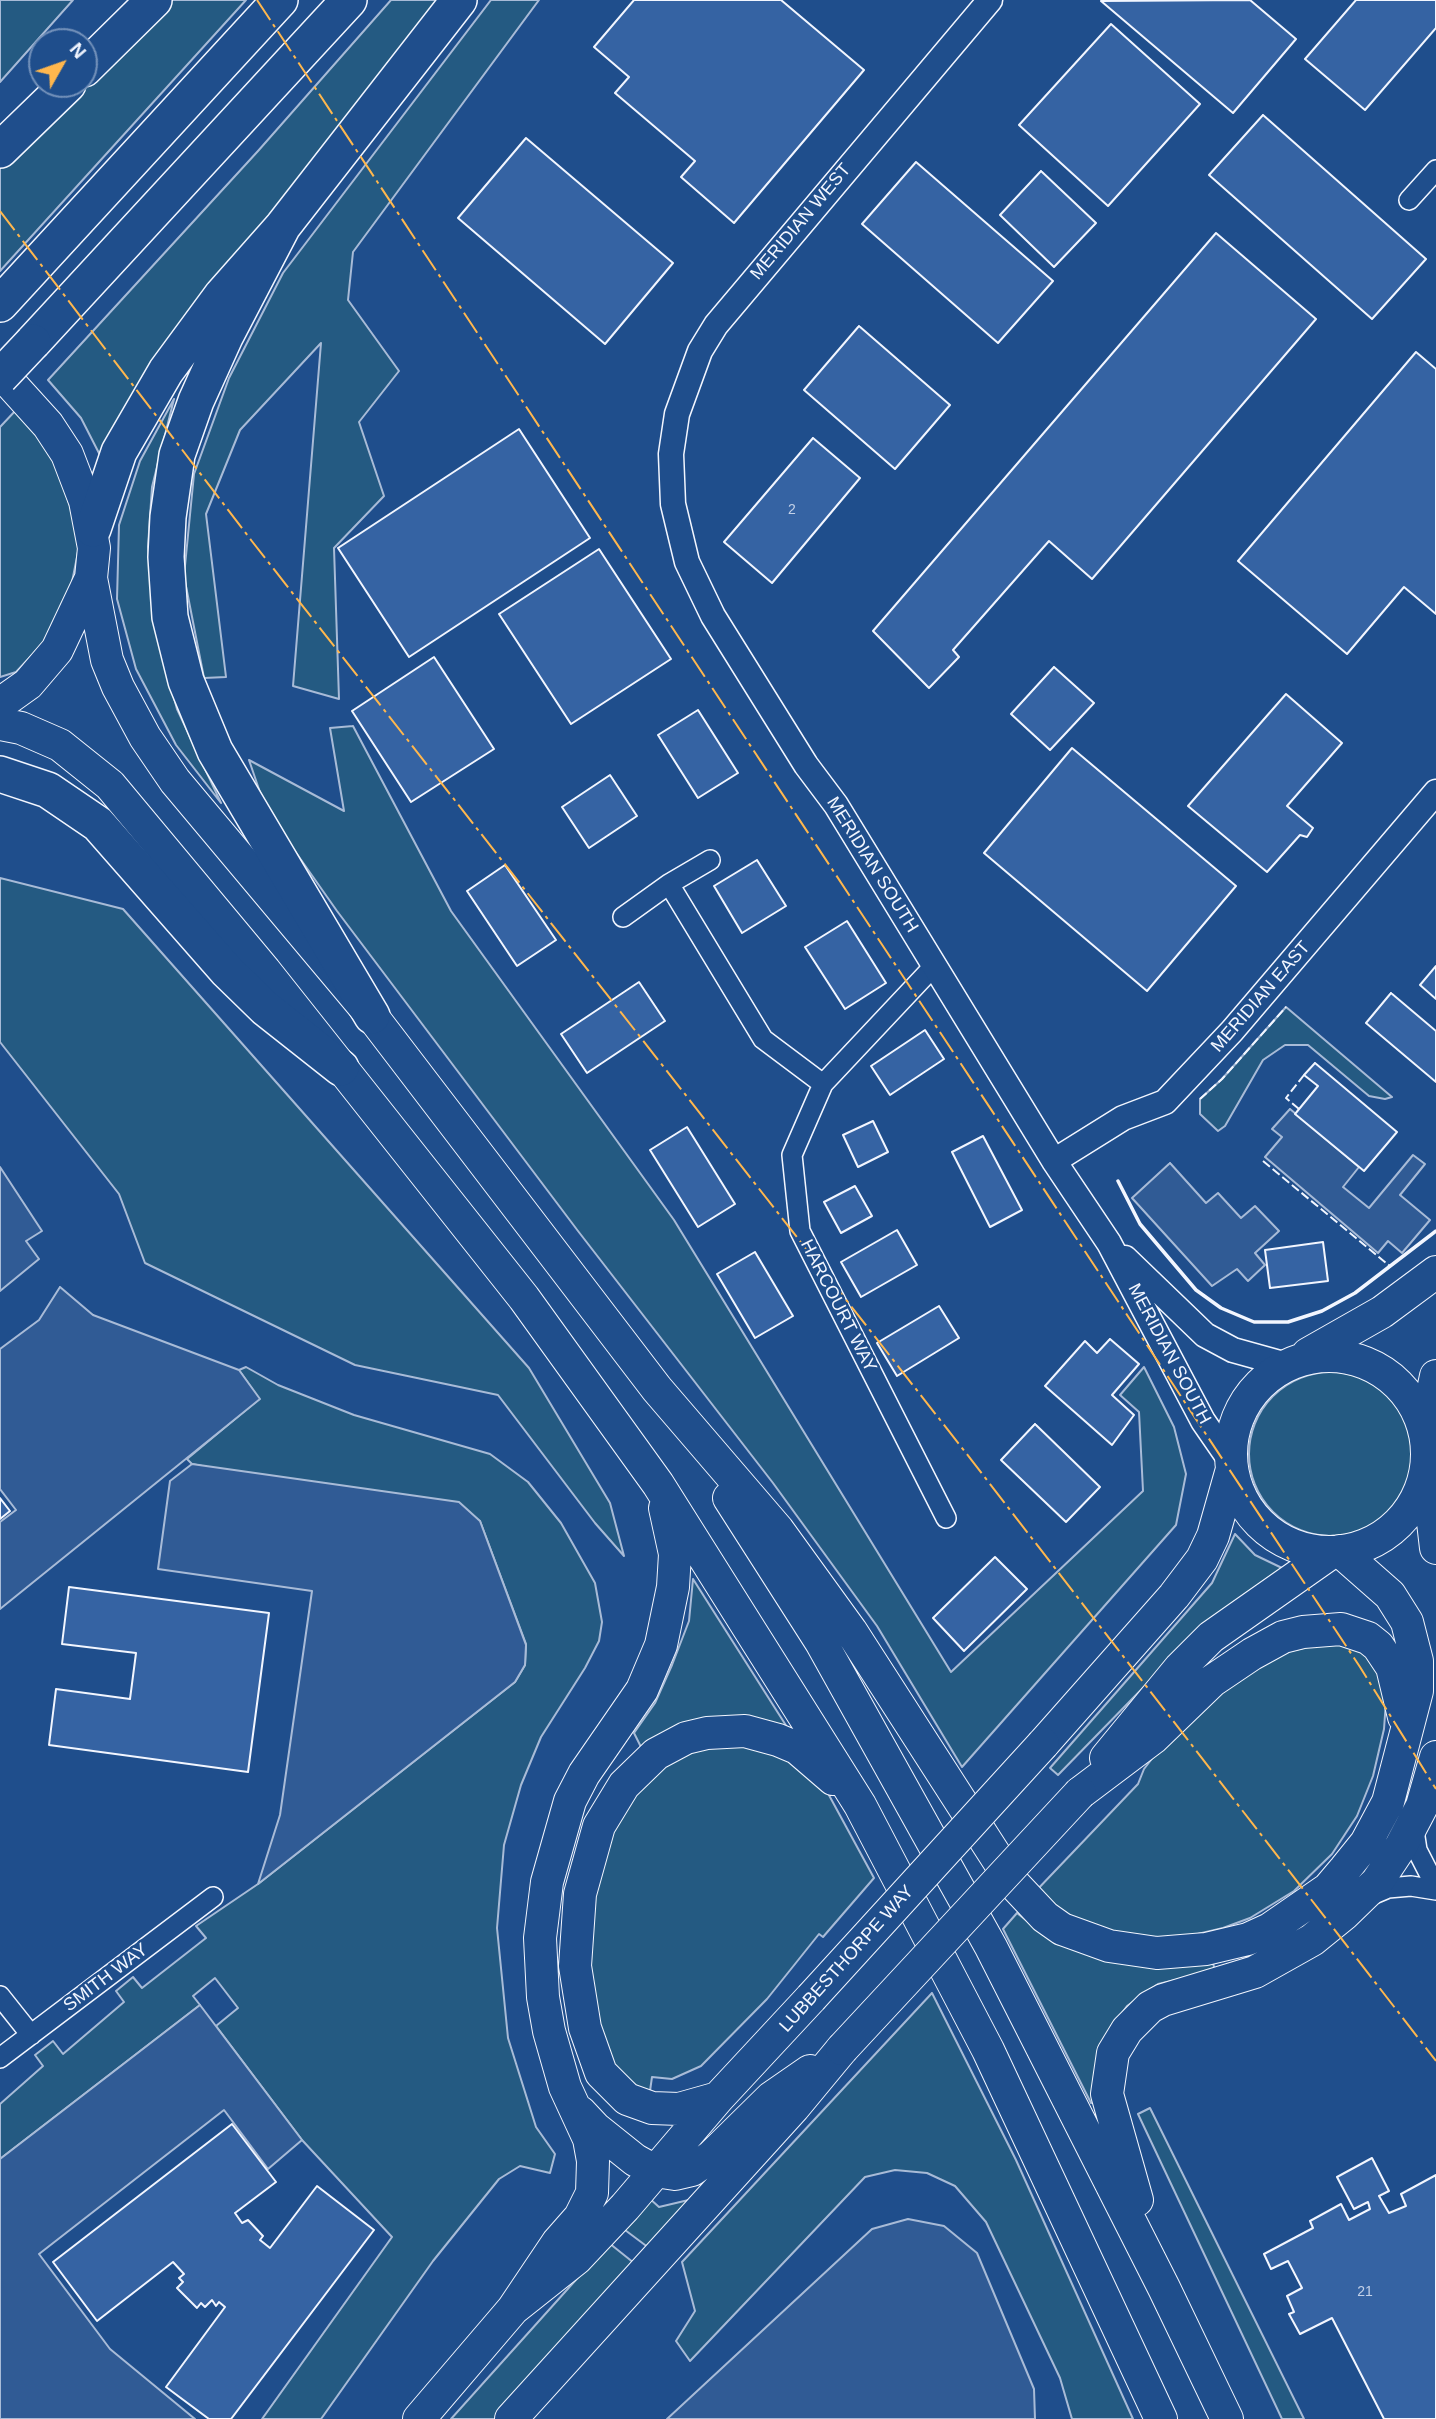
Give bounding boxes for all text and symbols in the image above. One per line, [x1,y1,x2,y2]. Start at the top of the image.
north arrow [28,28,98,98]
text: N [65,38,90,62]
street label: MERIDIAN WEST [746,160,856,284]
house number: 2 [788,502,796,518]
street label: MERIDIAN SOUTH [822,793,922,937]
street label: MERIDIAN EAST [1207,937,1315,1057]
street label: HARCOURT WAY [795,1236,881,1376]
street label: MERIDIAN SOUTH [1123,1280,1215,1428]
street label: LUBBESTHORPE WAY [775,1881,919,2037]
street label: SMITH WAY [60,1939,152,2017]
house number: 21 [1357,2284,1373,2300]

